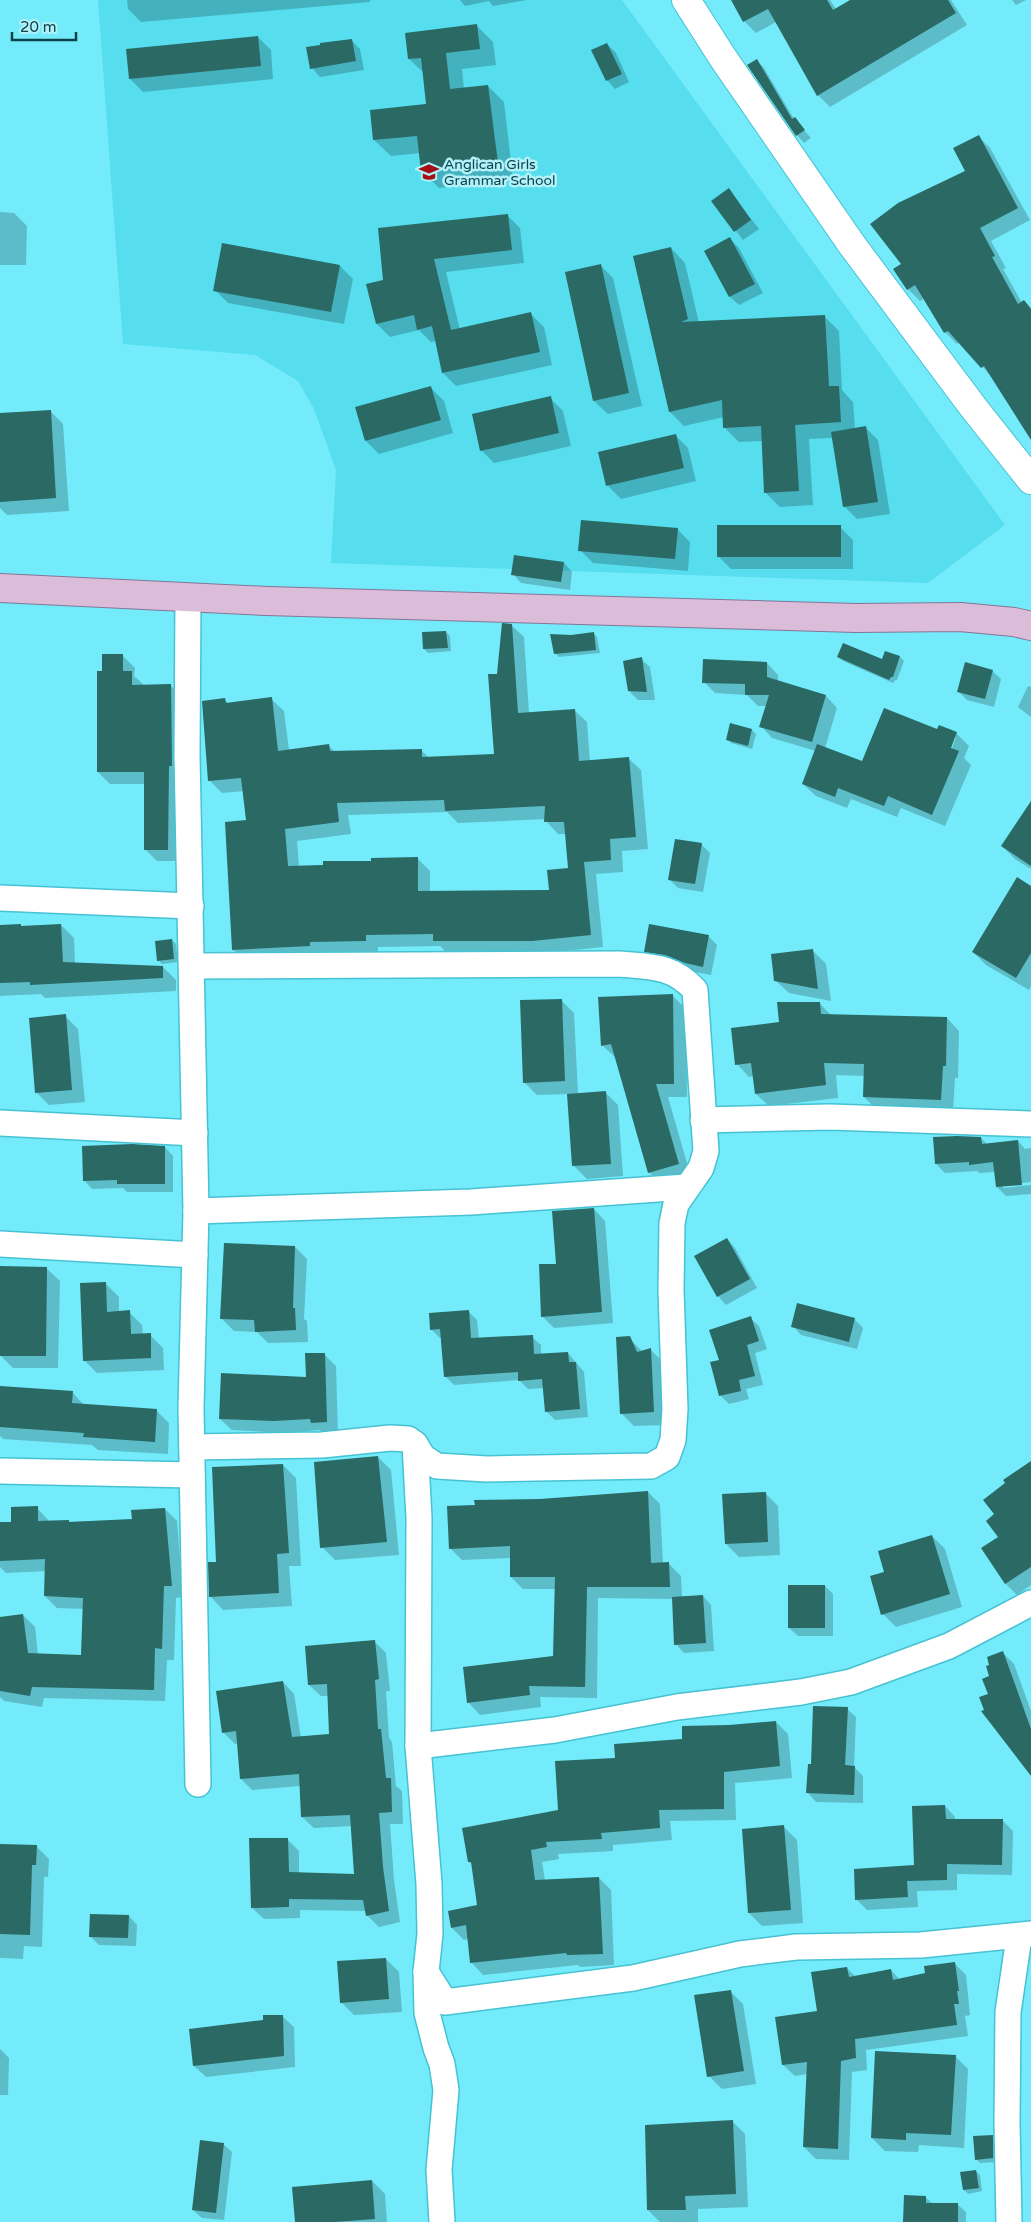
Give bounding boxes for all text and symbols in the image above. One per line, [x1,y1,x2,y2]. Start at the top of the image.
scale bar [12,10,76,42]
text: 20 m [20,18,57,36]
place label: Anglican Girls Grammar School [444,156,556,189]
school or university icon: Anglican Girls Grammar School [418,161,440,183]

